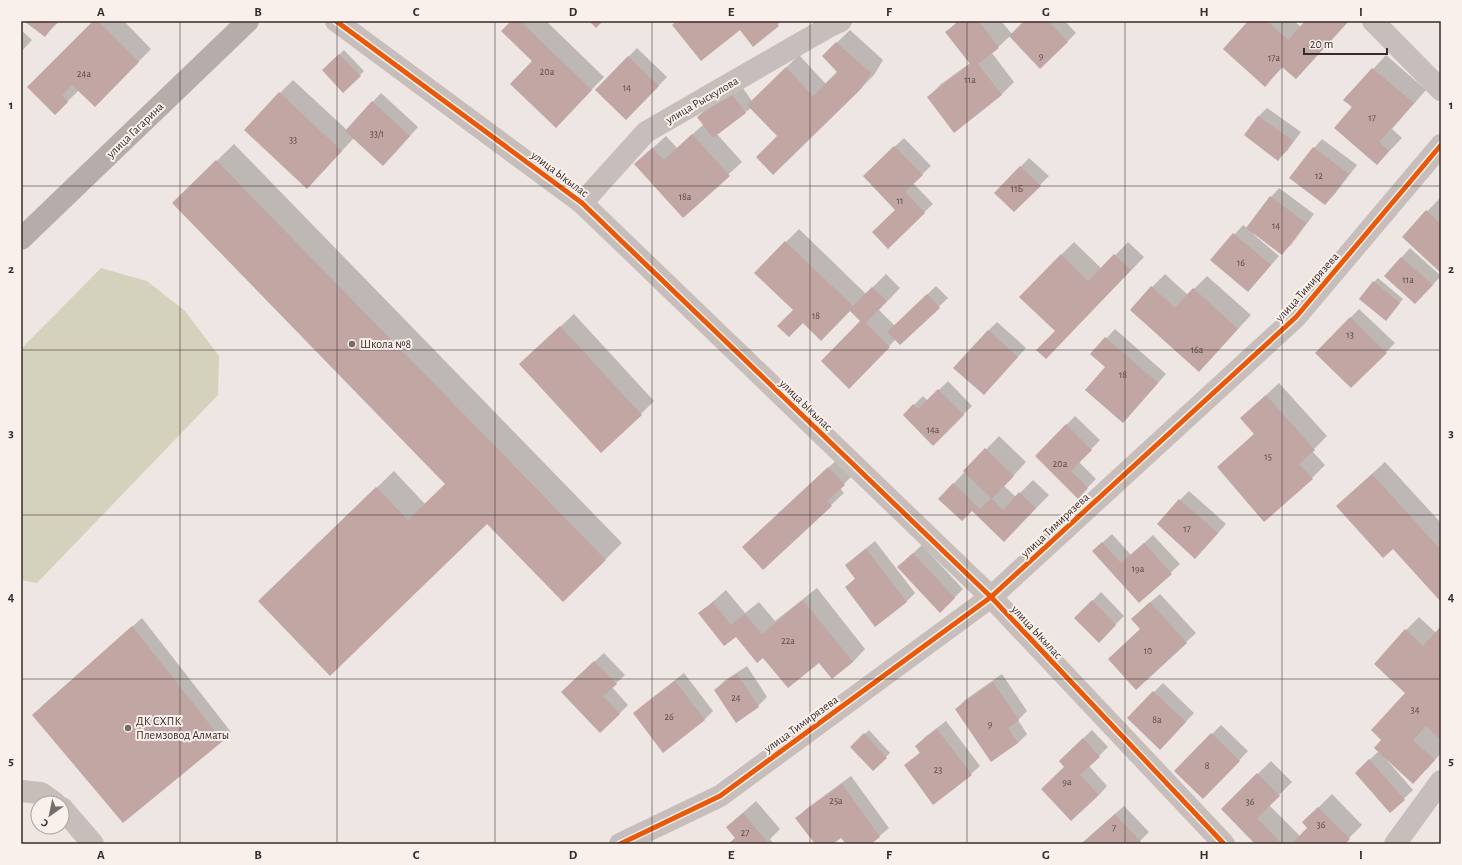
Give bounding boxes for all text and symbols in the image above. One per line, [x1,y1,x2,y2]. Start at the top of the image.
text: A [97,6,105,19]
text: B [254,6,262,19]
text: C [413,6,420,19]
text: D [569,6,578,19]
text: E [728,6,735,19]
text: F [886,6,893,19]
text: G [1042,6,1050,19]
text: H [1199,6,1209,19]
text: I [1359,6,1363,19]
scale bar [1304,30,1387,56]
text: 20 m [1310,38,1333,50]
house number: 9 [1039,51,1044,61]
house number: 17а [1268,53,1281,63]
house number: 20а [540,67,555,77]
house number: 24а [77,69,91,79]
street label: улица Рыскулова [663,74,741,127]
house number: 11а [964,75,976,85]
house number: 14 [623,83,631,93]
text: 1 [9,99,13,112]
text: 1 [1449,99,1453,112]
street label: улица Гагарина [104,100,167,161]
house number: 17 [1368,113,1376,123]
house number: 33/1 [370,129,384,139]
house number: 33 [289,135,297,145]
street label: улица Ыкылас [528,148,591,200]
house number: 12 [1315,171,1323,181]
house number: 11Б [1011,184,1024,194]
house number: 18а [679,192,692,202]
house number: 11 [897,196,903,206]
house number: 14 [1272,221,1280,231]
street label: улица Тимирязева [1272,250,1342,325]
house number: 16 [1237,258,1245,268]
text: 2 [8,263,14,276]
text: 2 [1448,263,1454,276]
house number: 11а [1402,275,1414,285]
house number: 18 [812,311,820,321]
house number: 13 [1346,330,1354,340]
place label: Школа №8 [360,338,412,350]
marker: Школа №8 [347,339,357,349]
house number: 16а [1191,345,1204,355]
house number: 18 [1119,370,1127,380]
street label: улица Ыкылас [776,376,835,434]
house number: 14а [927,425,940,435]
text: 3 [8,427,14,440]
text: 3 [1448,427,1454,440]
house number: 15 [1264,452,1272,462]
house number: 20а [1053,459,1068,469]
street label: улица Тимирязева [1018,490,1092,561]
house number: 17 [1183,524,1191,534]
house number: 19а [1132,564,1145,574]
text: 4 [8,591,15,604]
text: 4 [1448,591,1455,604]
street label: улица Ыкылас [1008,602,1065,662]
house number: 22а [781,636,795,646]
house number: 10 [1144,646,1152,656]
house number: 24 [731,693,741,703]
street label: улица Тимирязева [761,693,841,756]
house number: 34 [1411,705,1420,715]
house number: 26 [664,712,674,722]
place label: ДК СХПК Племзовод Алматы [136,715,229,741]
house number: 8а [1152,715,1162,725]
house number: 9 [988,719,993,729]
marker: ДК СХПК Племзовод Алматы [123,723,133,733]
text: 5 [8,755,14,768]
text: 5 [1448,755,1454,768]
house number: 8 [1205,761,1210,771]
house number: 23 [934,765,942,775]
house number: 9а [1062,777,1072,787]
north arrow [30,795,70,835]
house number: 25а [829,796,843,806]
house number: 36 [1246,797,1255,807]
text: С [39,817,50,829]
house number: 36 [1317,820,1326,830]
house number: 7 [1112,823,1116,833]
house number: 27 [741,828,749,838]
text: A [97,849,105,862]
text: B [254,849,262,862]
text: C [413,849,420,862]
text: D [569,849,578,862]
text: E [728,849,735,862]
text: F [886,849,893,862]
text: G [1042,849,1050,862]
text: H [1199,849,1209,862]
text: I [1359,849,1363,862]

